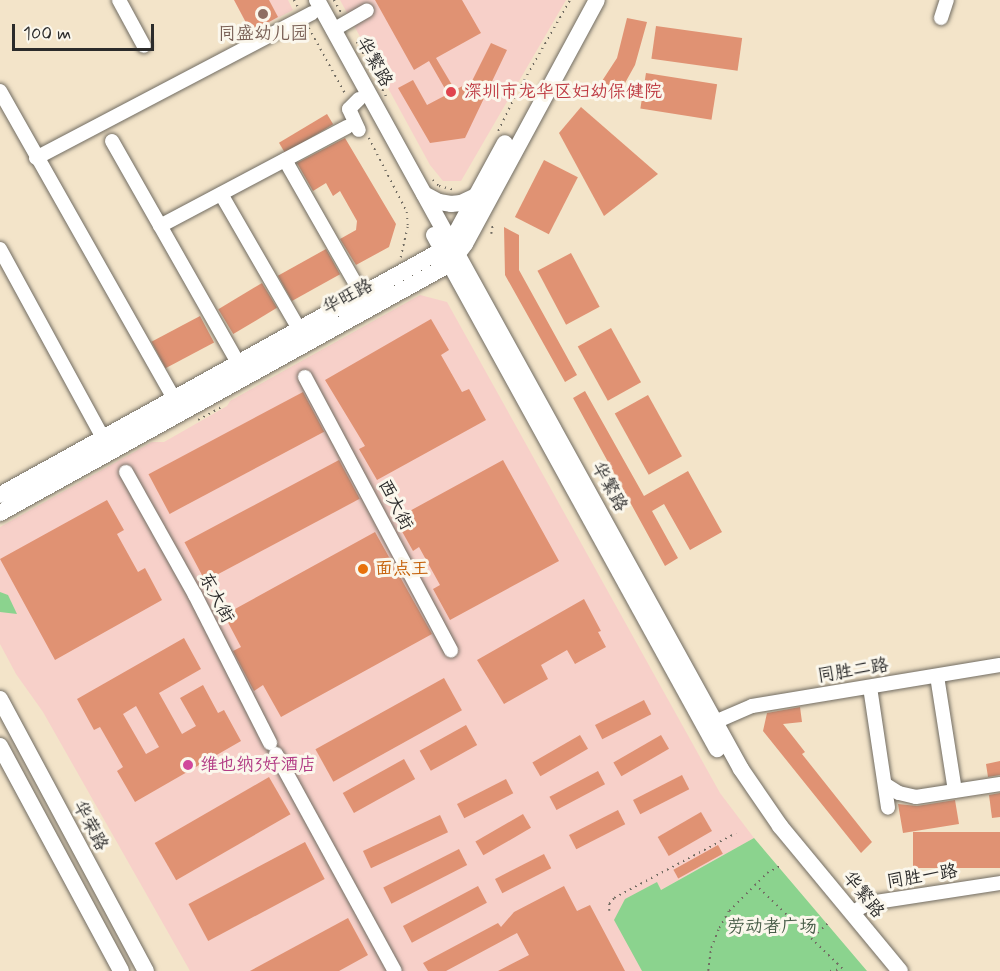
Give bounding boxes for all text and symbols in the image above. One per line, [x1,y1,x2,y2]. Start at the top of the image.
marker: 同盛幼儿园 [256,7,270,21]
scale bar [15,12,158,50]
text: 100 m [23,22,71,46]
place label: 同盛幼儿园 [218,23,308,45]
street label: 华繁路 [351,33,397,91]
place label: 深圳市龙华区妇幼保健院 [464,81,662,103]
marker: 深圳市龙华区妇幼保健院 [442,83,460,101]
street label: 华旺路 [319,275,377,319]
street label: 华繁路 [586,458,632,516]
street label: 西大街 [373,476,417,534]
place label: 面点王 [375,558,429,580]
marker: 面点王 [356,562,370,576]
street label: 东大街 [194,569,238,627]
street label: 同胜二路 [816,655,890,687]
place label: 维也纳3好酒店 [200,754,316,776]
marker: 维也纳3好酒店 [181,758,195,772]
street label: 华荣路 [68,797,112,855]
street label: 同胜一路 [885,861,959,893]
street label: 华繁路 [838,867,888,923]
park label: 劳动者广场 [727,916,817,938]

